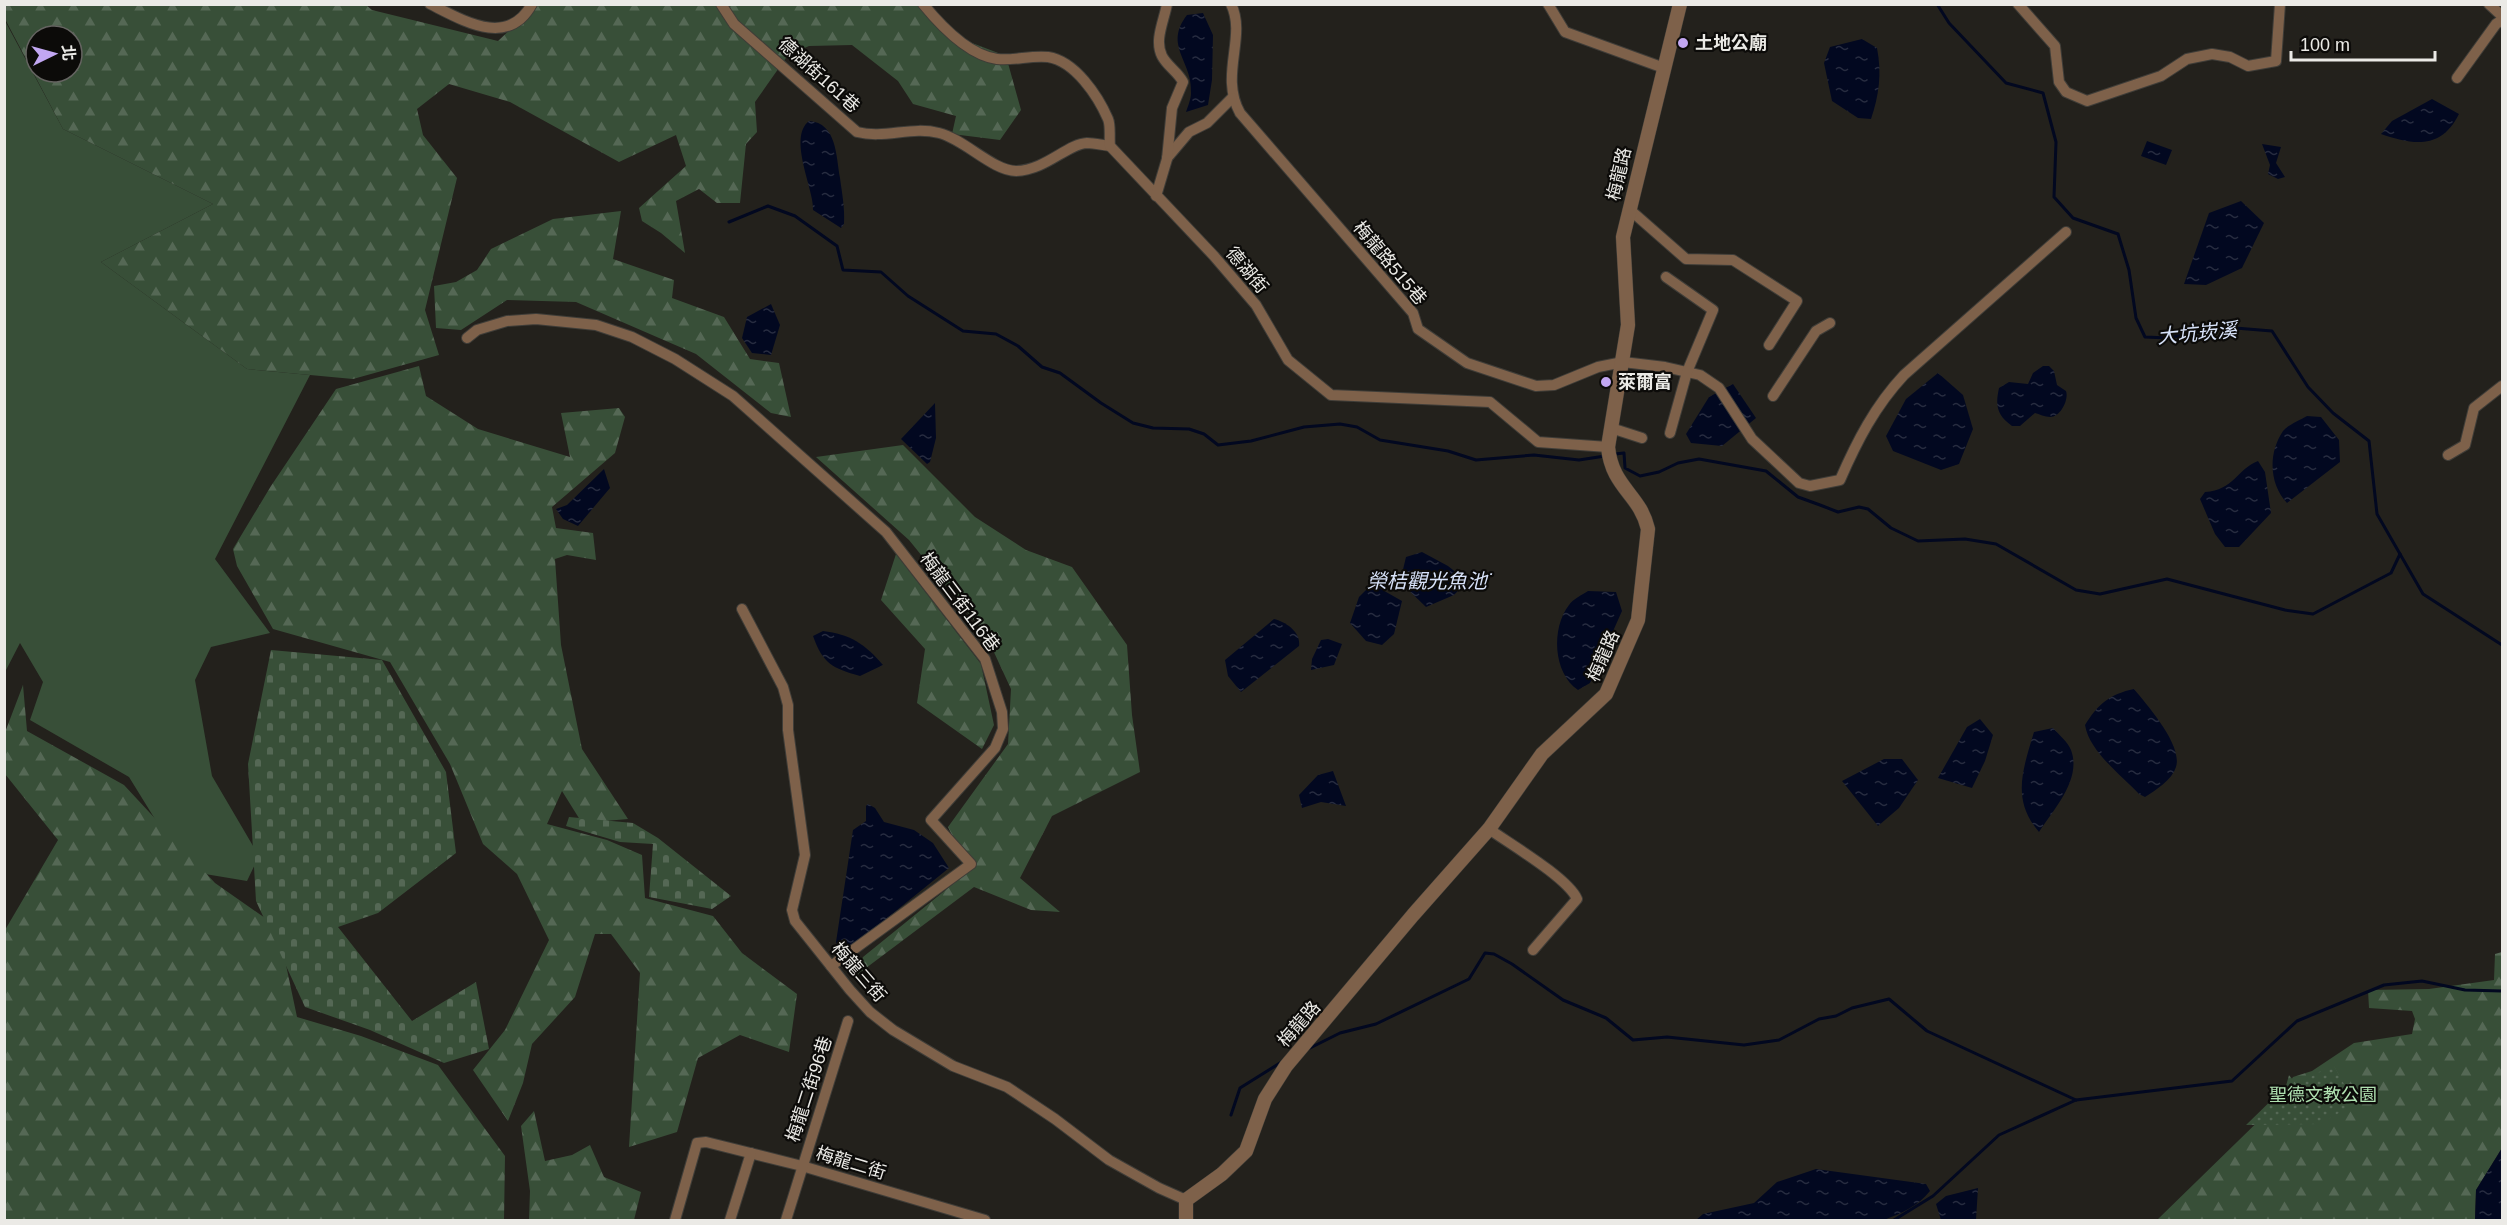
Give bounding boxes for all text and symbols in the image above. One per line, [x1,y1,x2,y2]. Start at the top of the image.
north arrow [24,24,84,84]
scale bar [2291,24,2435,62]
street label: 德湖街161巷 [774,33,864,117]
place label: 土地公廟 [1695,33,1767,53]
text: 100 m [2300,35,2350,55]
marker: 土地公廟 [1676,36,1690,50]
text: 北 [59,44,78,61]
street label: 梅龍路 [1603,145,1635,203]
street label: 梅龍路515巷 [1350,217,1430,309]
street label: 德湖街 [1222,243,1272,297]
water label: 大坑崁溪 [2156,318,2241,347]
place label: 萊爾富 [1618,372,1672,392]
marker: 萊爾富 [1599,375,1613,389]
street label: 梅龍三街116巷 [916,549,1004,655]
water label: 榮桔觀光魚池˙ [1367,570,1493,592]
street label: 梅龍路 [1583,627,1623,685]
street label: 梅龍三街 [828,938,890,1006]
street label: 梅龍路 [1274,997,1324,1051]
street label: 梅龍二街96巷 [782,1034,836,1144]
park label: 聖德文教公園 [2269,1085,2377,1105]
street label: 梅龍二街 [814,1143,888,1183]

